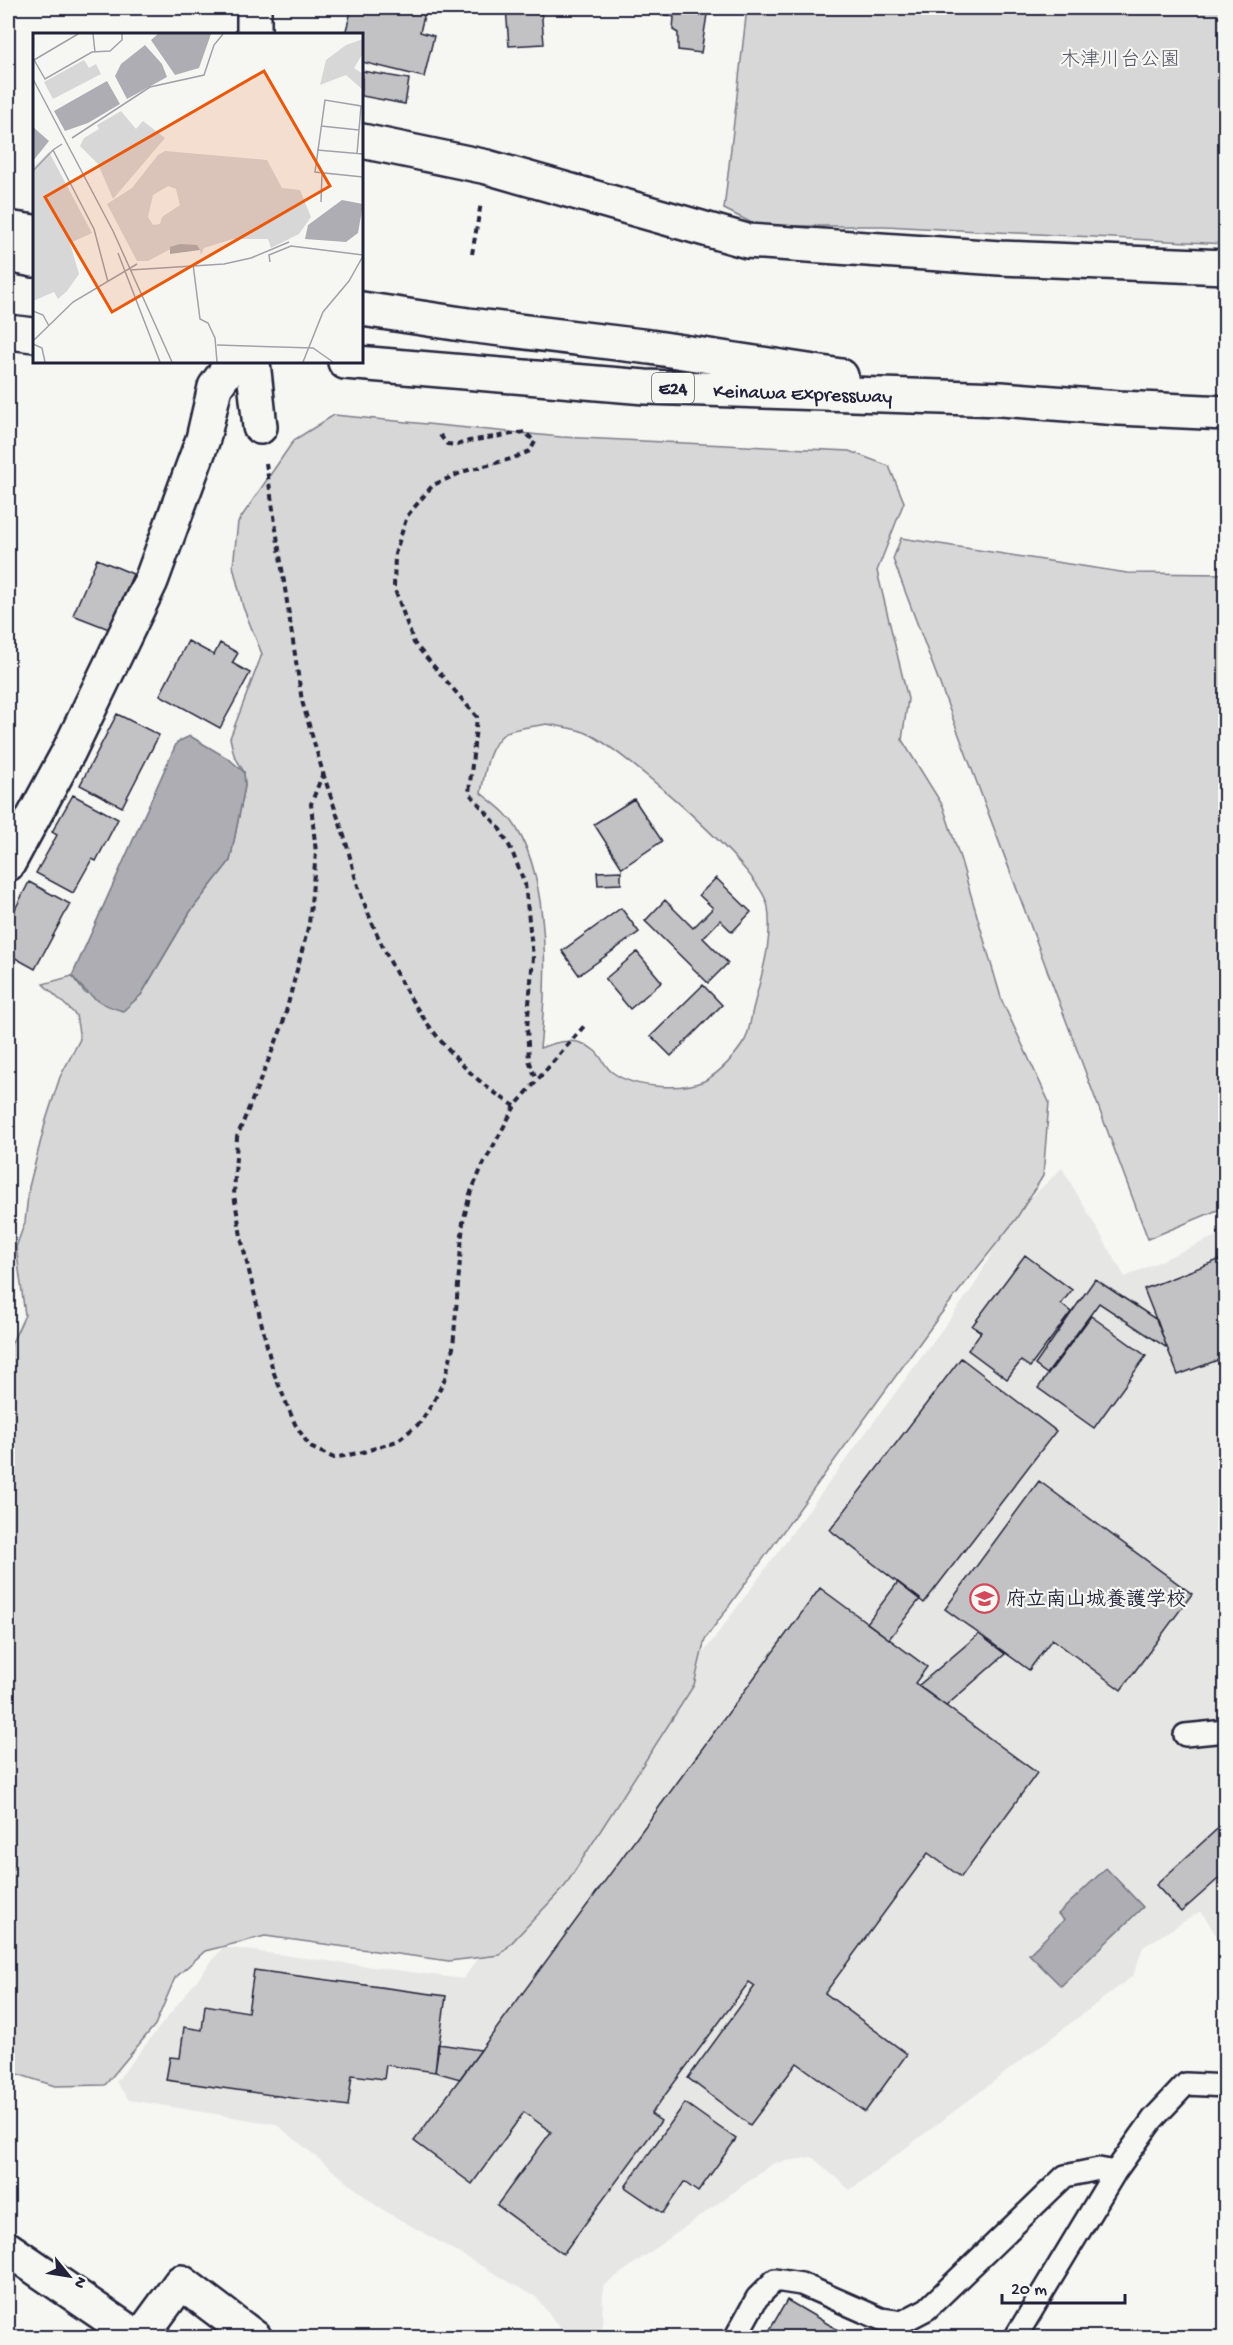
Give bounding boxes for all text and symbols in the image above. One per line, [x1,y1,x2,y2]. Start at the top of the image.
inset map [33,33,363,363]
park label: 木津川台公園 [1060,48,1180,73]
road number: E24 [652,373,694,403]
street label: Keinawa Expressway [713,381,893,410]
school or university icon: 府立南山城養護学校 [969,1582,1001,1614]
place label: 府立南山城養護学校 [1006,1588,1186,1613]
north arrow [39,2246,99,2306]
scale bar [1002,2267,1125,2305]
text: N [68,2272,90,2291]
text: 20 m [1011,2280,1047,2301]

